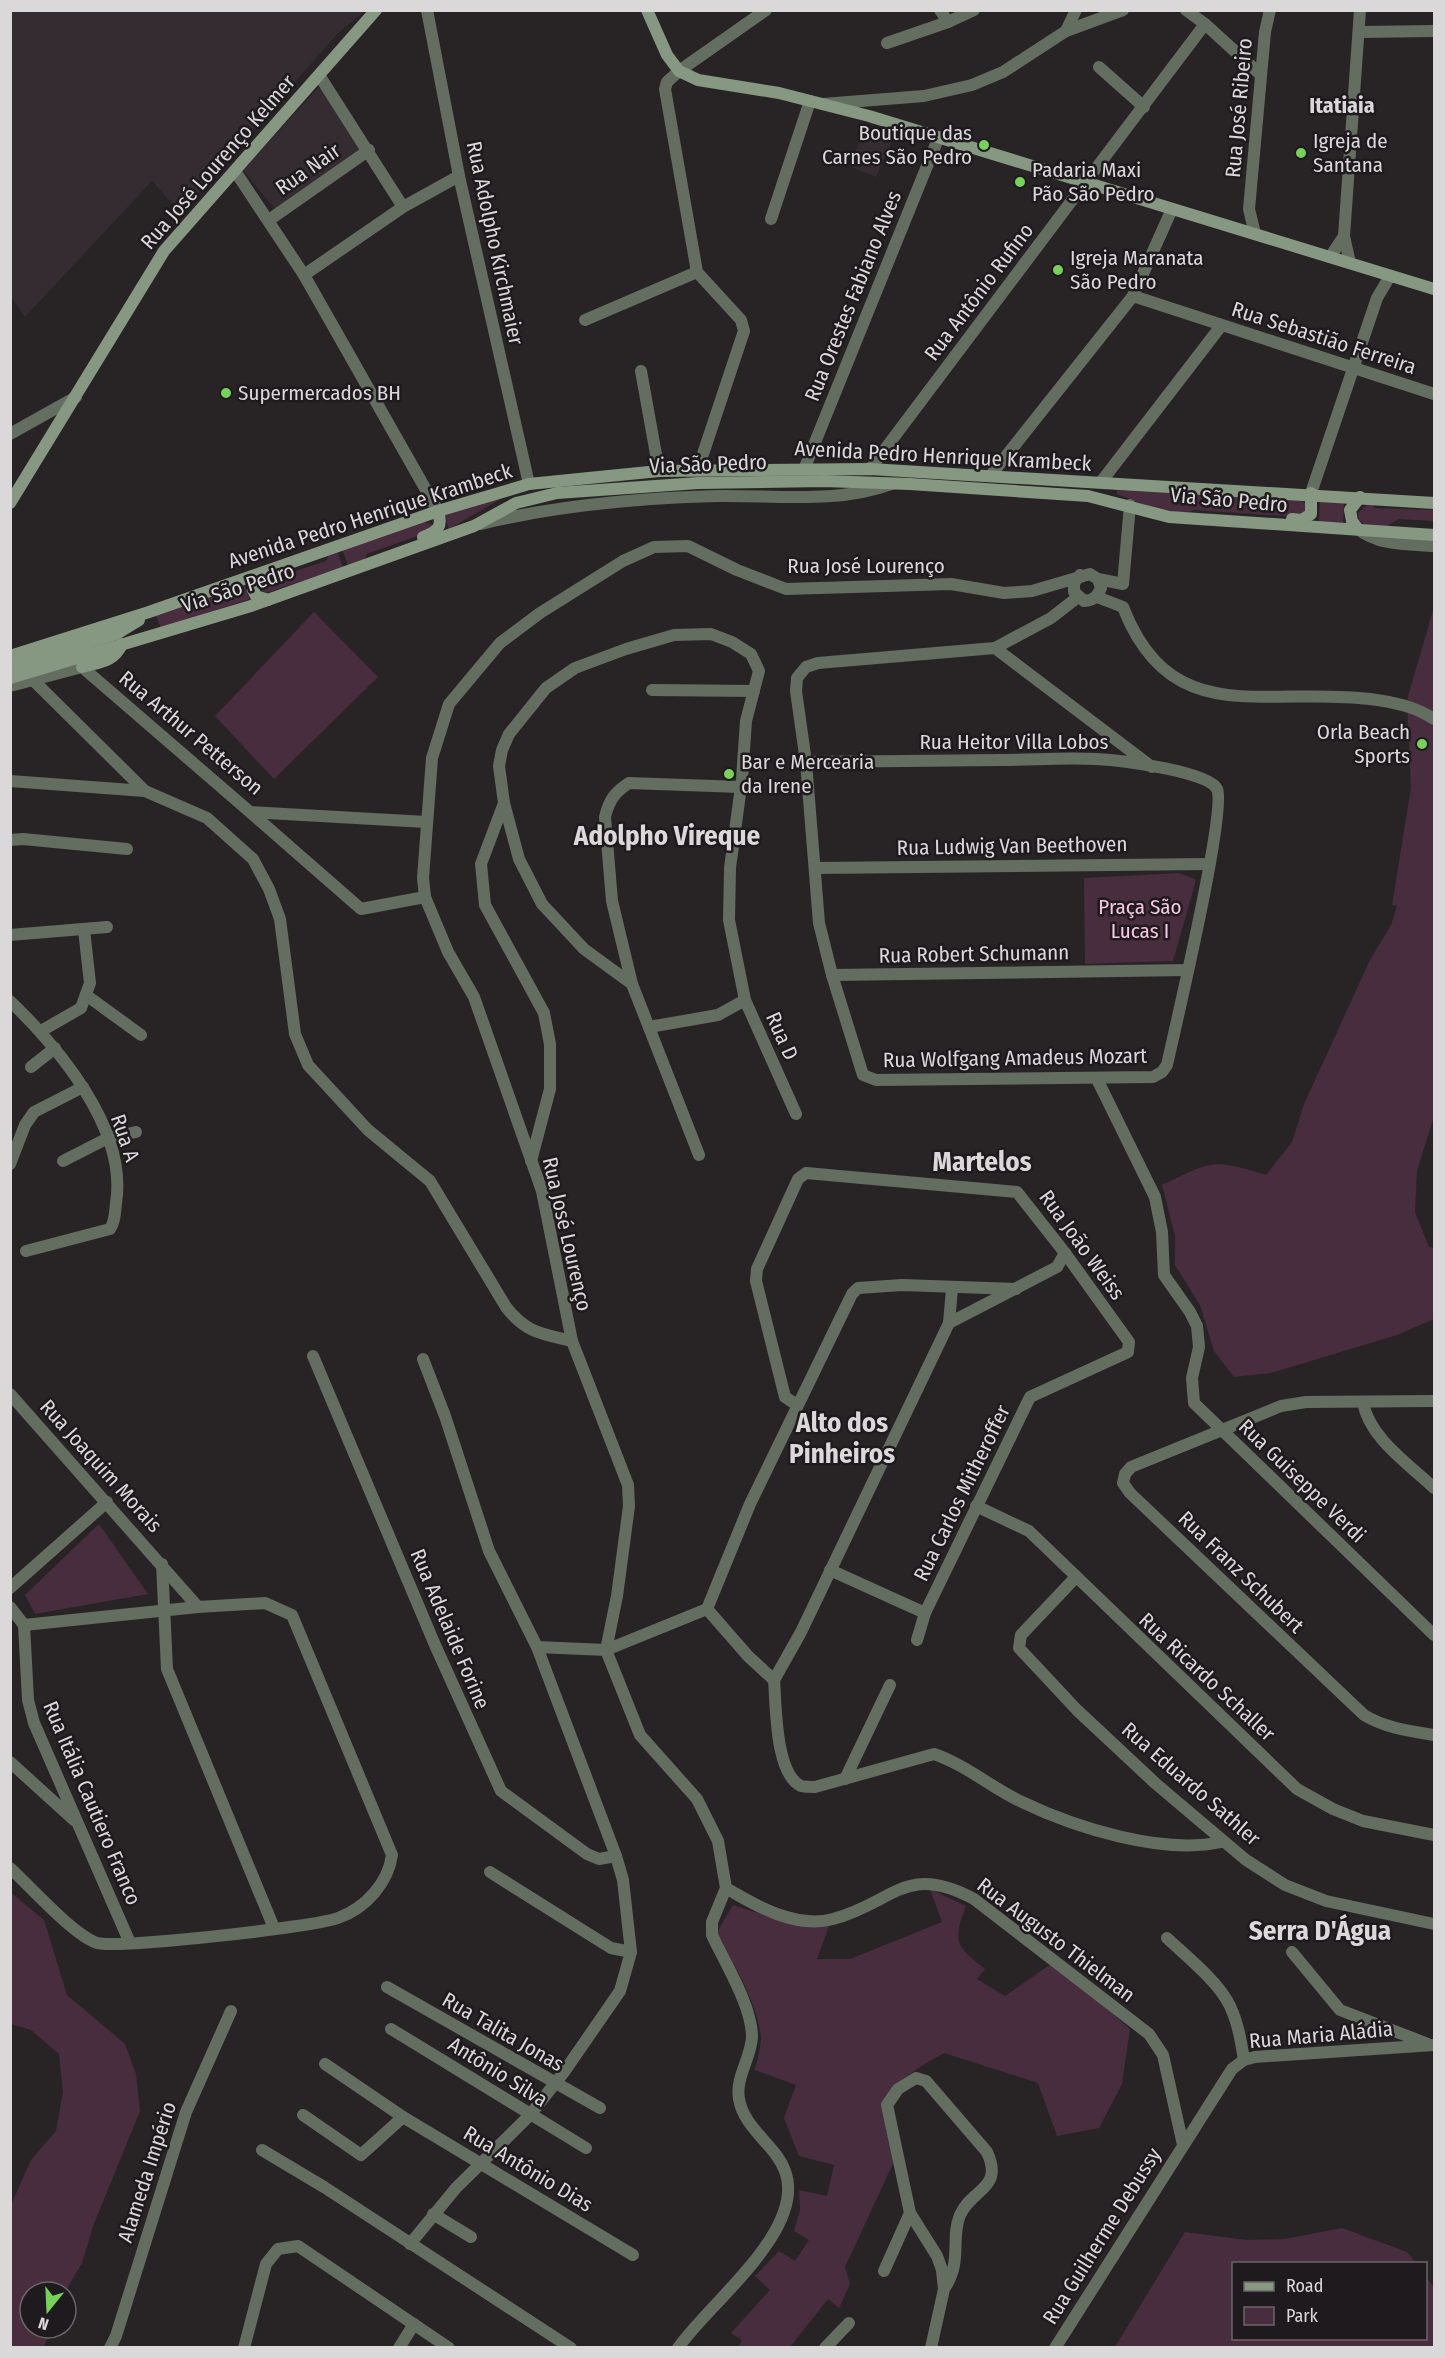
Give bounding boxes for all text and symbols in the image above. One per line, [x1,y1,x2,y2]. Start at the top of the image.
street label: Rua José Ribeiro [1220,37,1258,179]
street label: Rua José Lourenço Kelmer [135,69,301,255]
district label: Itatiaia [1309,92,1375,119]
place label: Boutique das Carnes São Pedro [822,120,972,170]
place label: Igreja de Santana [1313,128,1388,178]
street label: Rua Nair [271,137,346,201]
marker: Boutique das Carnes São Pedro [977,138,991,152]
street label: Rua Adolpho Kirchmaier [461,139,529,348]
marker: Igreja de Santana [1294,146,1308,160]
place label: Padaria Maxi Pão São Pedro [1032,157,1155,207]
marker: Padaria Maxi Pão São Pedro [1013,175,1027,189]
street label: Rua Orestes Fabiano Alves [799,187,907,405]
street label: Rua Antônio Rufino [919,218,1039,366]
place label: Igreja Maranata São Pedro [1070,245,1204,295]
marker: Igreja Maranata São Pedro [1051,263,1065,277]
street label: Rua Sebastião Ferreira [1228,296,1420,380]
place label: Supermercados BH [238,380,401,406]
marker: Supermercados BH [219,386,233,400]
street label: Avenida Pedro Henrique Krambeck [794,435,1092,477]
street label: Via São Pedro [649,449,767,479]
street label: Avenida Pedro Henrique Krambeck [225,458,516,574]
street label: Via São Pedro [1169,482,1289,518]
street label: Rua José Lourenço [787,553,945,579]
street label: Via São Pedro [178,557,298,619]
street label: Rua Arthur Petterson [114,665,268,801]
place label: Orla Beach Sports [1317,719,1410,769]
street label: Rua Heitor Villa Lobos [919,729,1109,755]
marker: Orla Beach Sports [1415,737,1429,751]
place label: Bar e Mercearia da Irene [741,749,874,799]
marker: Bar e Mercearia da Irene [722,767,736,781]
district label: Adolpho Vireque [573,820,761,852]
street label: Rua Ludwig Van Beethoven [896,831,1128,861]
park label: Praça São Lucas I [1098,894,1182,944]
street label: Rua Robert Schumann [879,939,1069,969]
street label: Rua D [760,1008,804,1064]
street label: Rua Wolfgang Amadeus Mozart [883,1043,1147,1073]
street label: Rua A [105,1111,145,1165]
district label: Martelos [933,1146,1032,1178]
street label: Rua José Lourenço [537,1154,597,1314]
street label: Rua João Weiss [1033,1185,1131,1305]
street label: Rua Joaquim Morais [34,1394,168,1538]
street label: Rua Carlos Mitheroffer [908,1400,1016,1585]
district label: Alto dos Pinheiros [789,1407,895,1470]
street label: Rua Guiseppe Verdi [1233,1414,1371,1548]
street label: Rua Franz Schubert [1173,1505,1309,1639]
street label: Rua Adelaide Forine [405,1545,495,1713]
street label: Rua Ricardo Schaller [1134,1607,1281,1747]
street label: Rua Itália Cautiero Franco [37,1697,147,1909]
street label: Rua Eduardo Sathler [1116,1717,1266,1852]
street label: Rua Augusto Thielman [972,1872,1140,2008]
district label: Serra D'Água [1249,1913,1391,1947]
street label: Rua Talita Jonas [438,1987,568,2077]
street label: Rua Maria Aládia [1248,2016,1394,2054]
street label: Antônio Silva [443,2031,553,2113]
street label: Alameda Império [112,2098,182,2246]
street label: Rua Antônio Dias [459,2120,597,2218]
street label: Rua Guilherme Debussy [1037,2142,1167,2329]
legend [1232,2262,1427,2340]
text: Road [1286,2275,1323,2297]
north arrow [18,2280,78,2340]
text: Park [1286,2305,1319,2327]
text: N [36,2313,51,2334]

